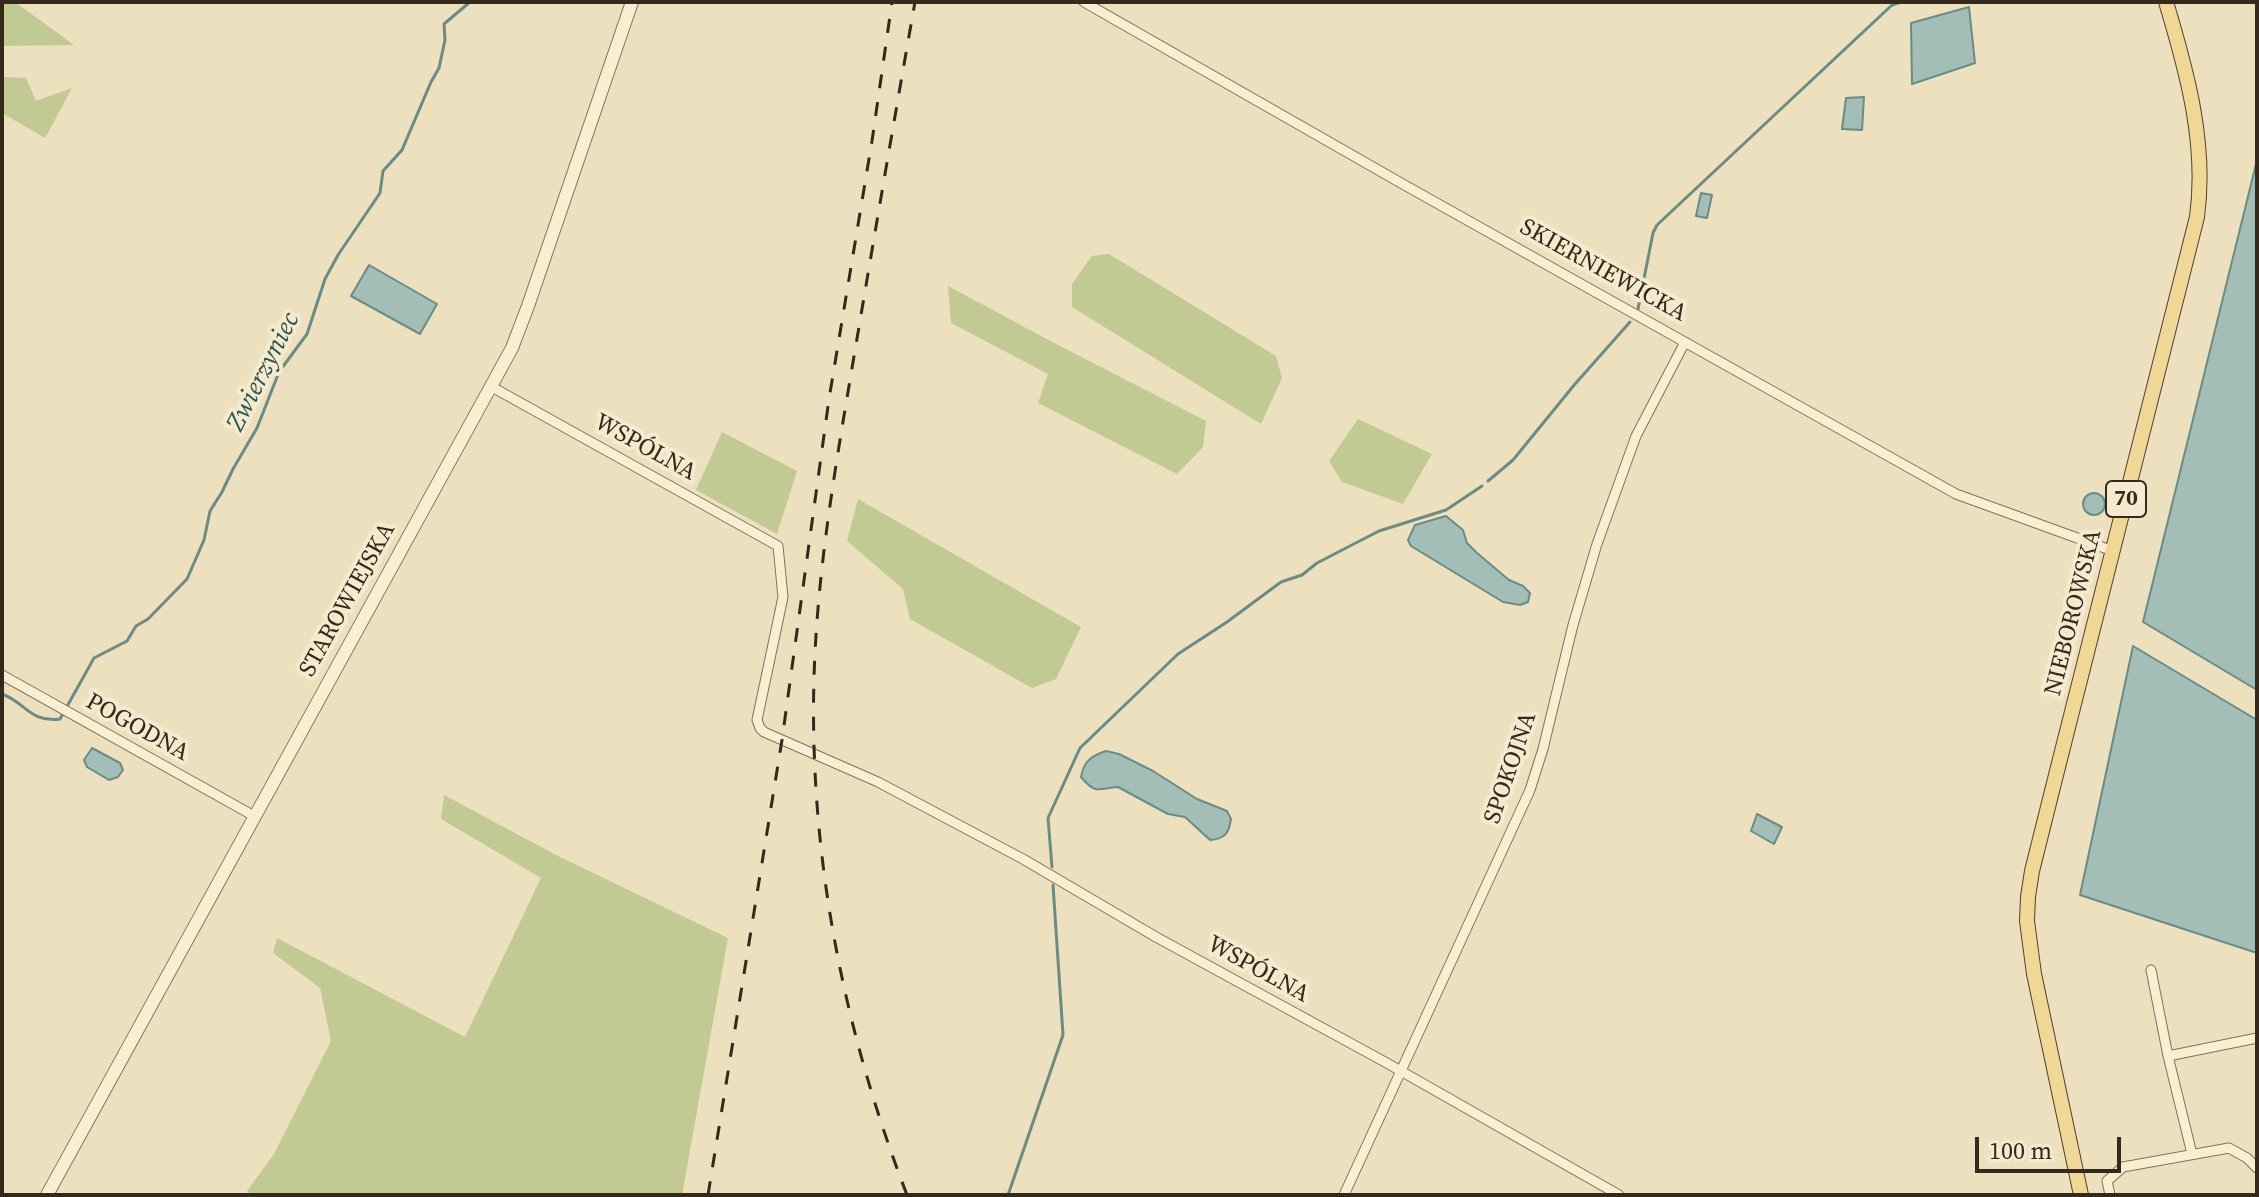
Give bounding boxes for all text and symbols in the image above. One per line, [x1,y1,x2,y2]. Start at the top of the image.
street label: SKIERNIEWICKA [1515,213,1691,329]
water label: Zwierzyniec [221,307,307,437]
street label: WSPÓLNA [589,408,701,488]
road number: 70 [2106,481,2146,517]
street label: STAROWIEJSKA [294,518,402,682]
street label: NIEBOROWSKA [2039,527,2109,699]
street label: POGODNA [80,688,194,768]
street label: SPOKOJNA [1478,708,1544,828]
street label: WSPÓLNA [1202,930,1314,1010]
scale bar [1979,1121,2125,1171]
text: 100 m [1989,1134,2052,1167]

